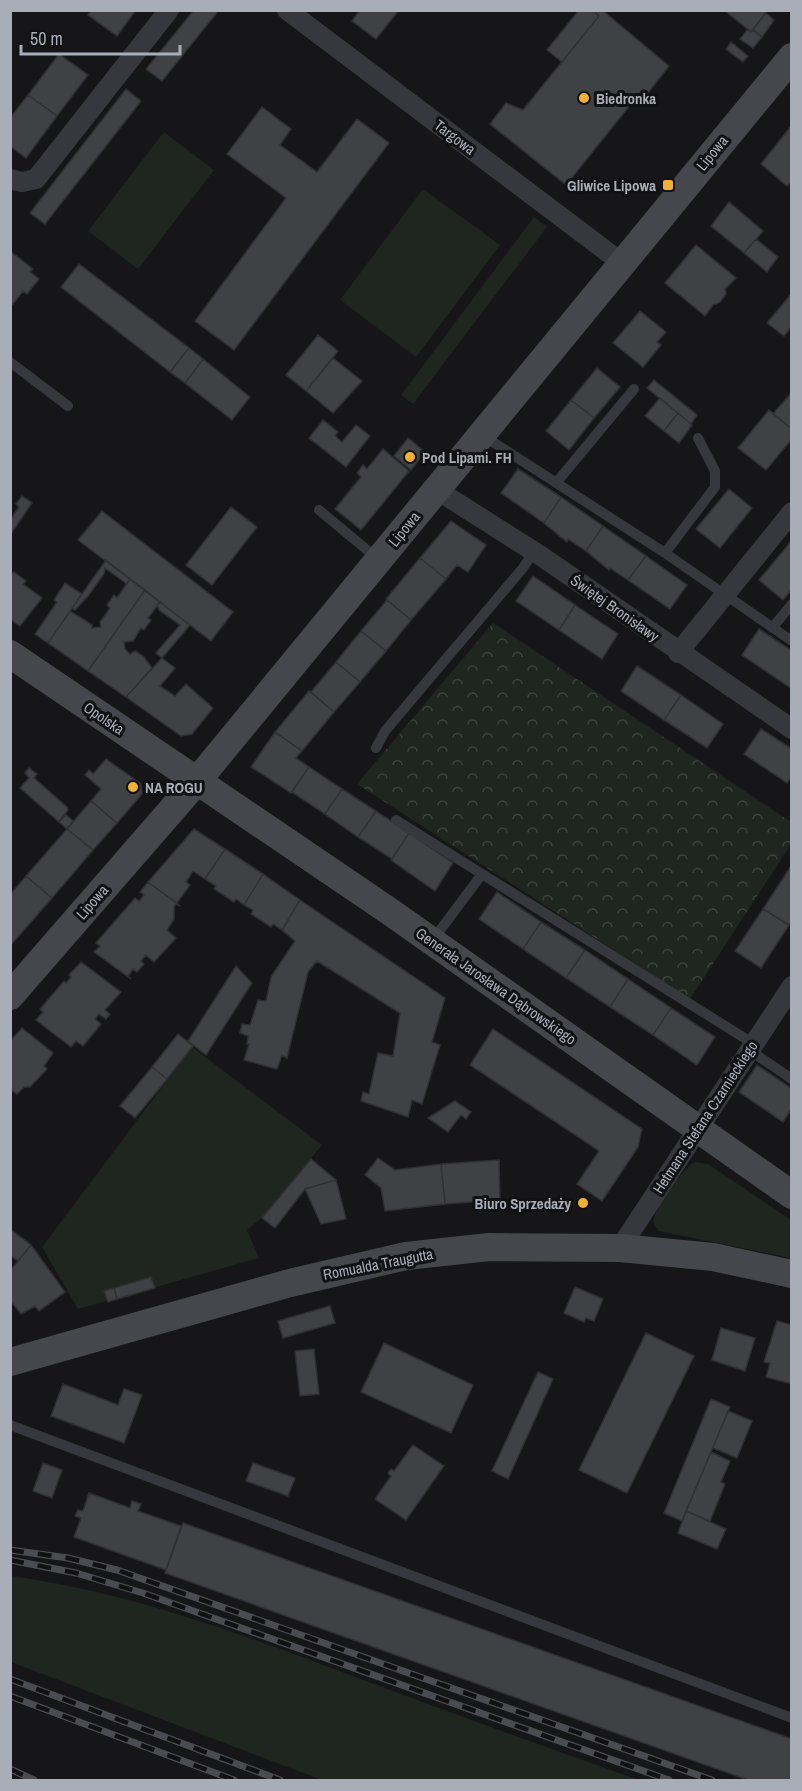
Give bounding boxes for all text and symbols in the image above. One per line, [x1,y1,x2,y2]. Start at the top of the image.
scale bar [21,18,180,56]
text: 50 m [30,26,63,51]
place label: Biedronka [596,88,656,109]
marker: Biedronka [577,91,591,105]
street label: Targowa [430,115,480,160]
street label: Lipowa [691,131,733,175]
place label: Gliwice Lipowa [567,175,656,196]
marker: Gliwice Lipowa [661,178,675,192]
place label: Pod Lipami. FH [422,447,512,468]
marker: Pod Lipami. FH [403,450,417,464]
street label: Lipowa [383,507,425,551]
street label: Świętej Bronisławy [566,570,664,647]
street label: Opolska [79,697,129,739]
place label: NA ROGU [145,777,203,798]
marker: NA ROGU [126,780,140,794]
street label: Lipowa [71,880,113,924]
street label: Generała Jarosława Dąbrowskiego [412,923,581,1050]
street label: Hetmana Stefana Czarnieckiego [648,1036,762,1198]
place label: Biuro Sprzedaży [475,1193,571,1214]
marker: Biuro Sprzedaży [576,1196,590,1210]
street label: Romualda Traugutta [321,1243,435,1285]

